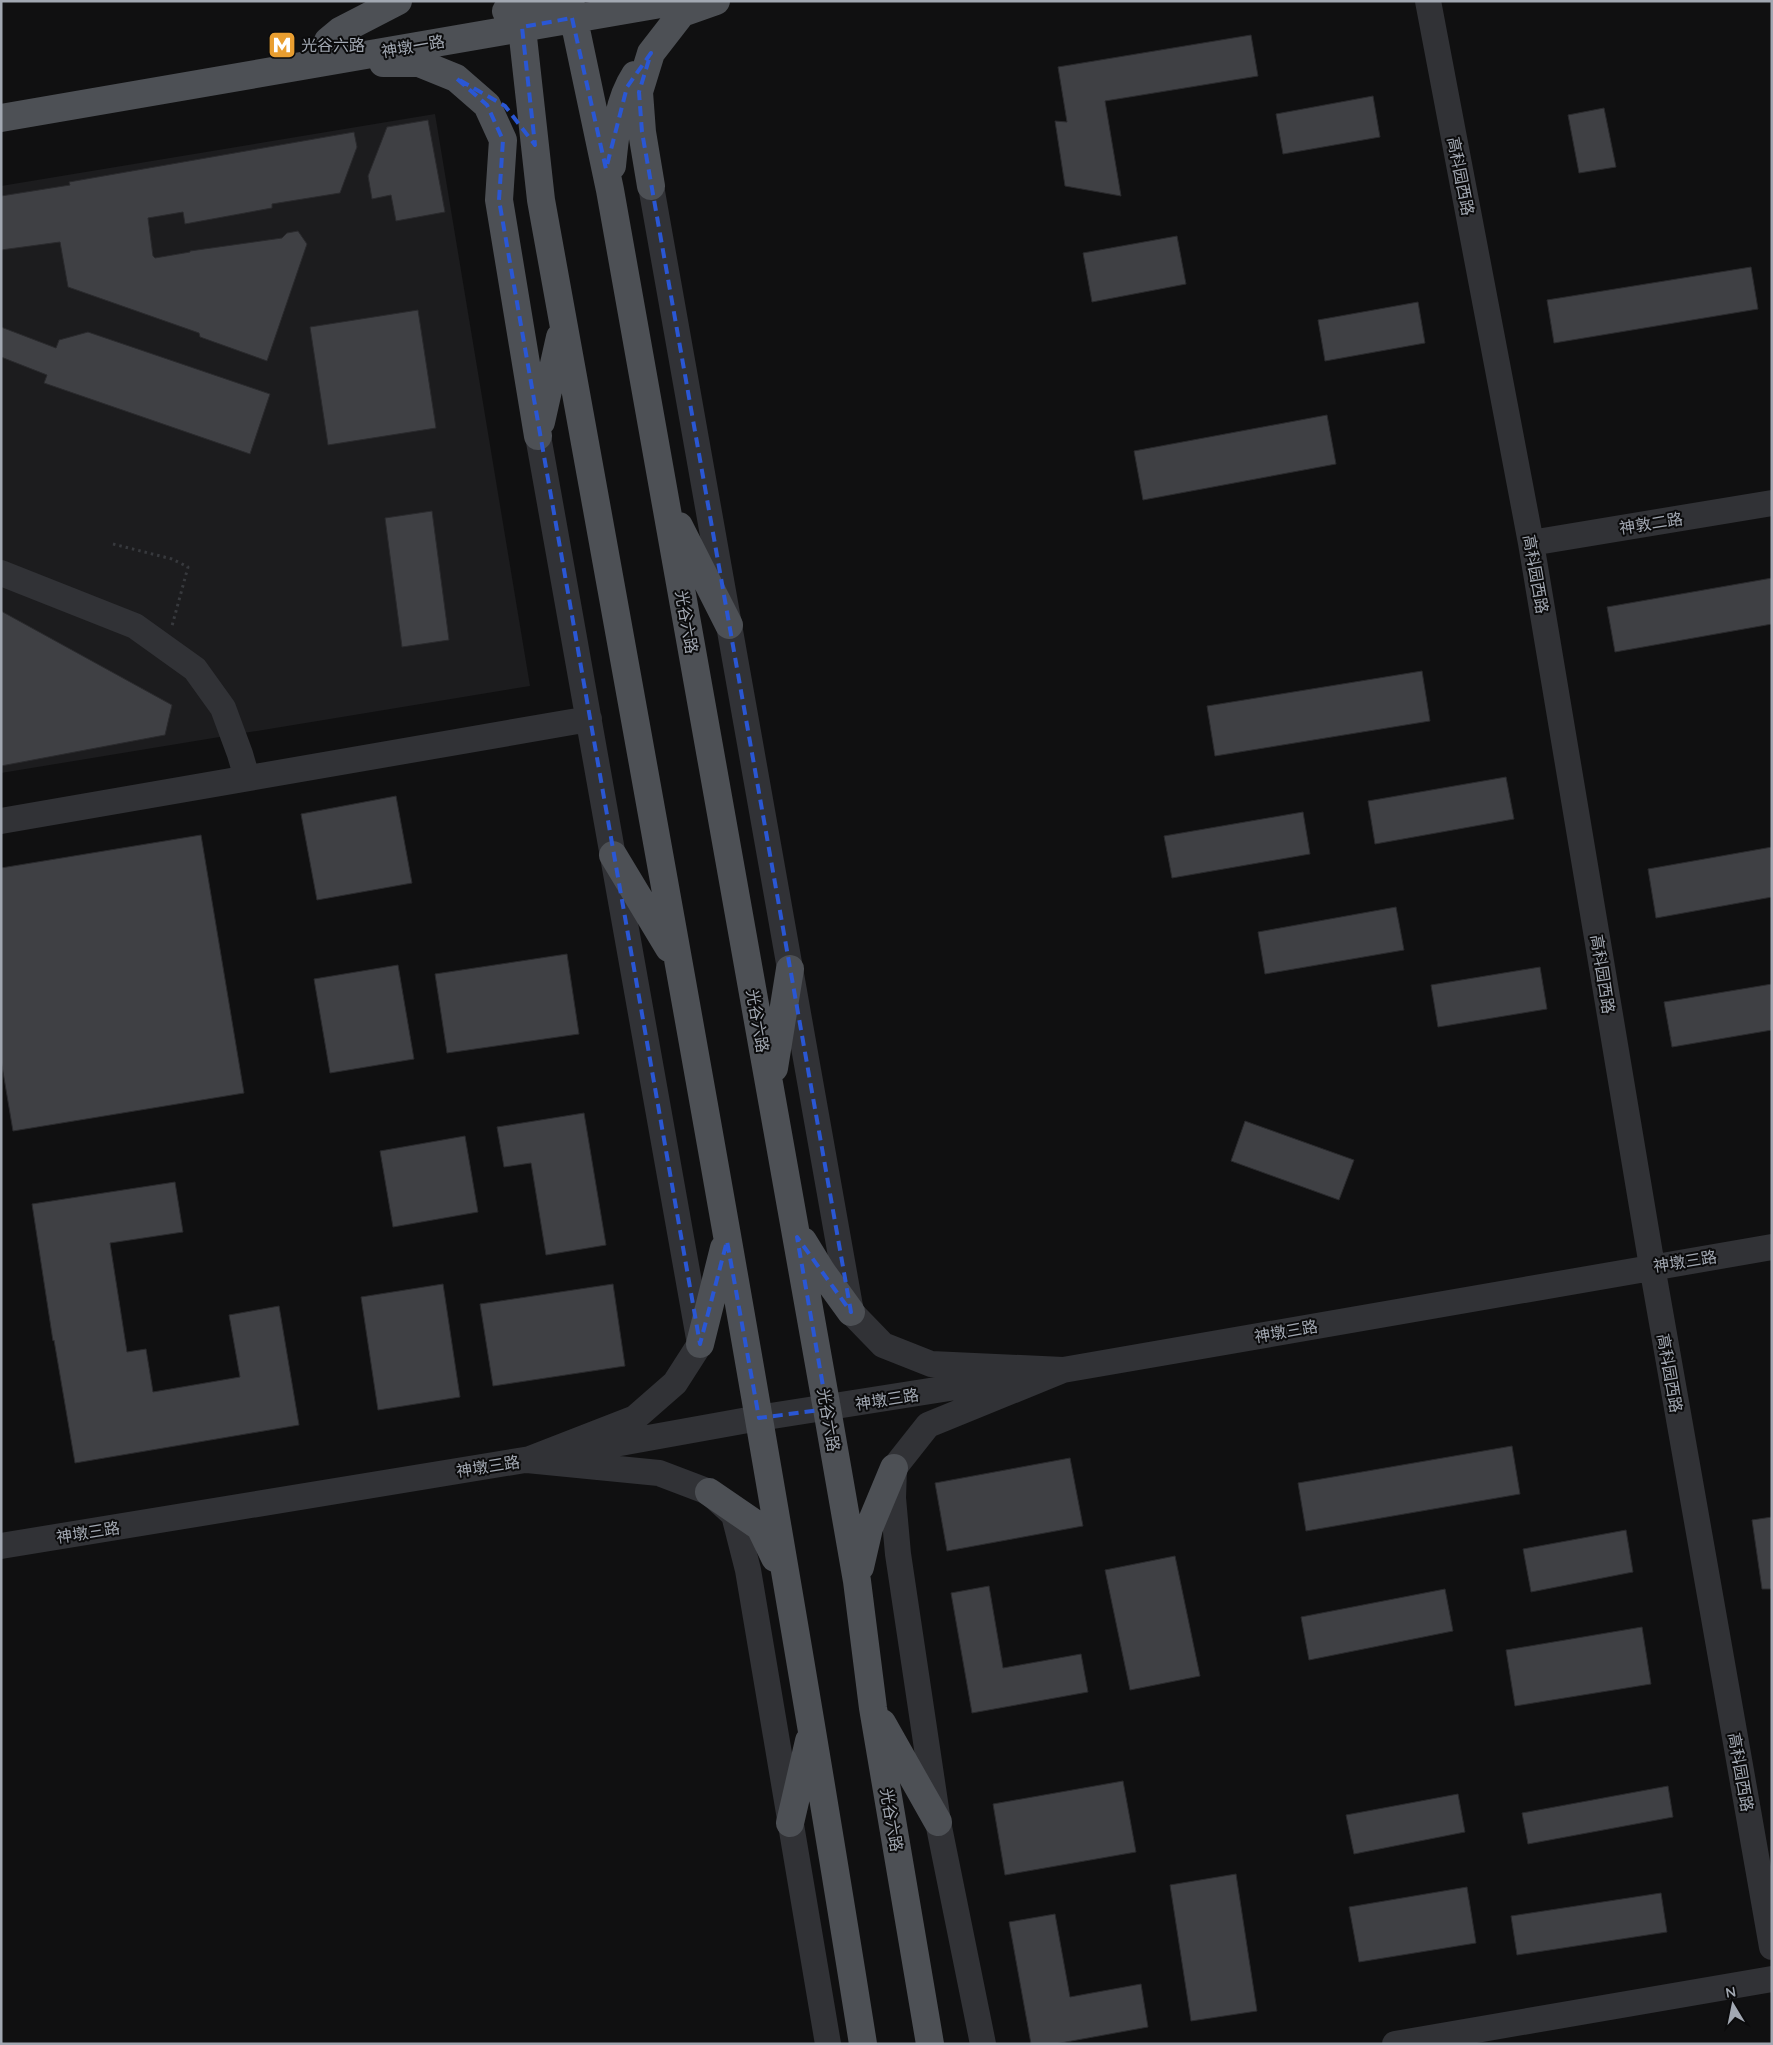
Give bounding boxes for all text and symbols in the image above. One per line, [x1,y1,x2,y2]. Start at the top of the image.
metro station icon: 光谷六路 [267,30,297,60]
street label: 神墩一路 [380,31,446,61]
place label: 光谷六路 [301,35,365,55]
street label: 高科园西路 [1444,135,1478,217]
street label: 神敦二路 [1618,508,1684,538]
street label: 高科园西路 [1519,533,1553,615]
street label: 光谷六路 [672,589,702,655]
street label: 高科园西路 [1587,933,1619,1015]
street label: 光谷六路 [743,988,773,1054]
street label: 神墩三路 [1652,1246,1718,1276]
street label: 神墩三路 [1253,1316,1319,1346]
street label: 高科园西路 [1653,1332,1687,1414]
street label: 神墩三路 [854,1384,920,1414]
street label: 光谷六路 [814,1387,844,1453]
street label: 神墩三路 [455,1451,521,1481]
street label: 神墩三路 [55,1517,121,1547]
street label: 高科园西路 [1724,1731,1758,1813]
street label: 光谷六路 [877,1787,907,1853]
north arrow [1708,1980,1758,2030]
text: N [1724,1982,1737,2002]

